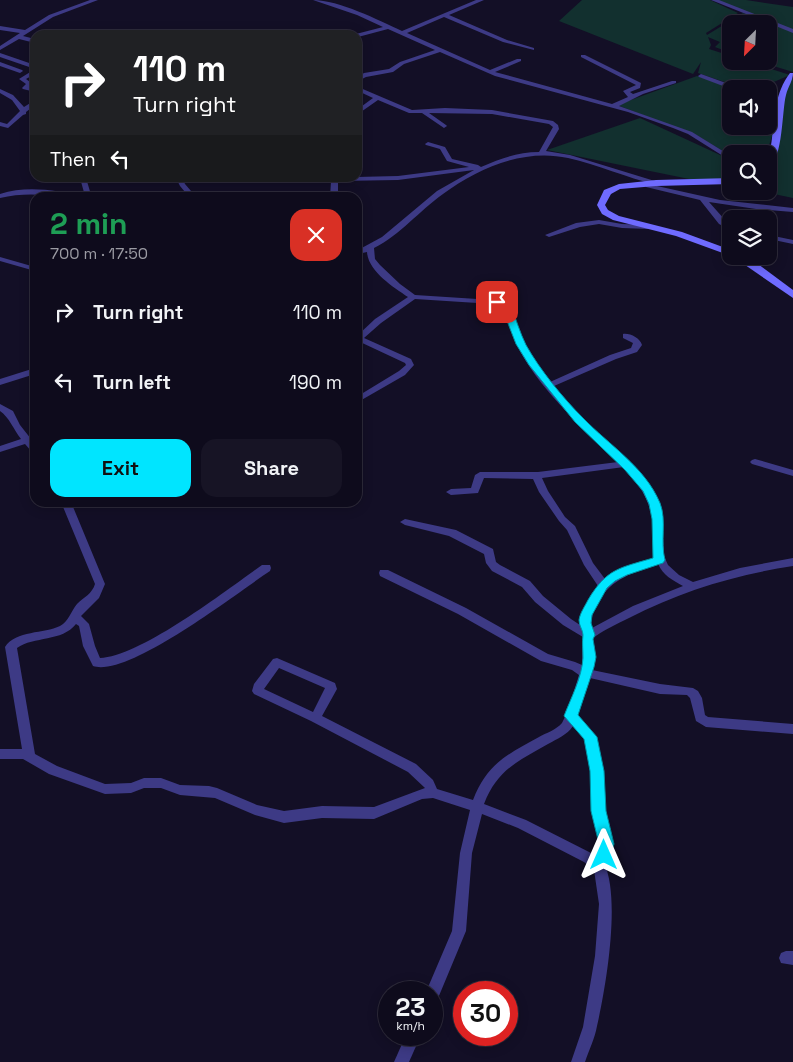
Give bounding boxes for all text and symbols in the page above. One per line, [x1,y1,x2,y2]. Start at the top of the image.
north arrow [722,15,778,70]
map controls [722,15,777,265]
text: 110 m [133,47,226,91]
icon: right [50,50,115,115]
button: sound [722,80,777,135]
text: Turn right [133,90,236,118]
icon: left [106,145,134,173]
button: search [722,145,777,200]
text: Then [50,147,96,172]
text: 2 min [50,204,128,243]
button: close [290,209,342,261]
button: layers [722,210,777,265]
text: 700 m · 17:50 [50,243,148,264]
pin [476,281,518,323]
icon: arrive [483,288,511,316]
icon: right [50,298,78,326]
text: Turn right [93,300,183,325]
text: 110 m [293,300,342,325]
icon: left [50,368,78,396]
text: Turn left [93,370,171,395]
text: 190 m [289,370,342,395]
button: Exit [50,439,191,497]
button: Share [201,439,342,497]
position arrow [577,828,629,880]
speed limit sign: 30 [453,981,518,1046]
text: 23 [395,991,426,1023]
text: km/h [396,1018,425,1034]

